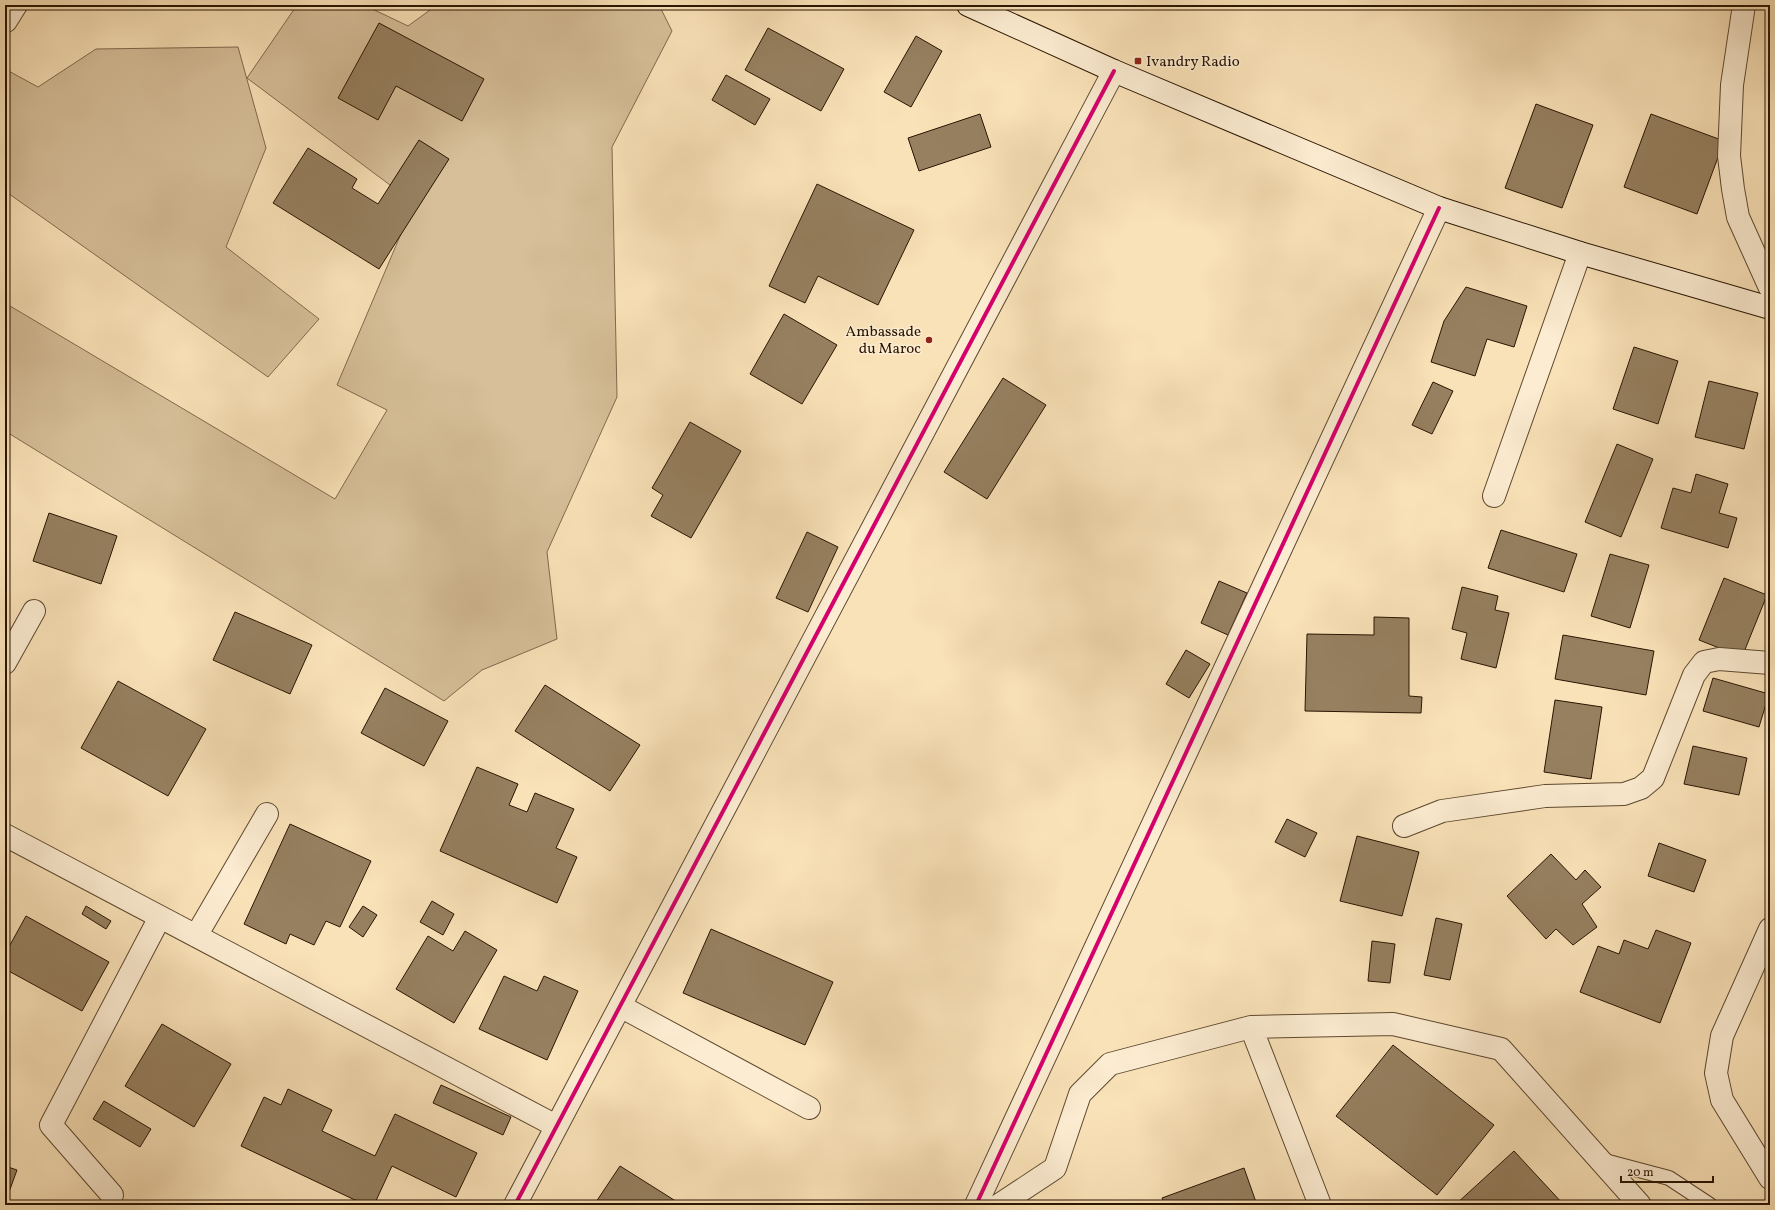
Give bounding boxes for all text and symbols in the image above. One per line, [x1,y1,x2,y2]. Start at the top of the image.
place label: Ivandry Radio [1146,52,1240,73]
marker: Ivandry Radio [1133,56,1143,66]
place label: Ambassade du Maroc [846,322,921,360]
marker: Ambassade du Maroc [924,335,934,345]
scale bar [1621,1158,1713,1184]
text: 20 m [1627,1165,1654,1181]

